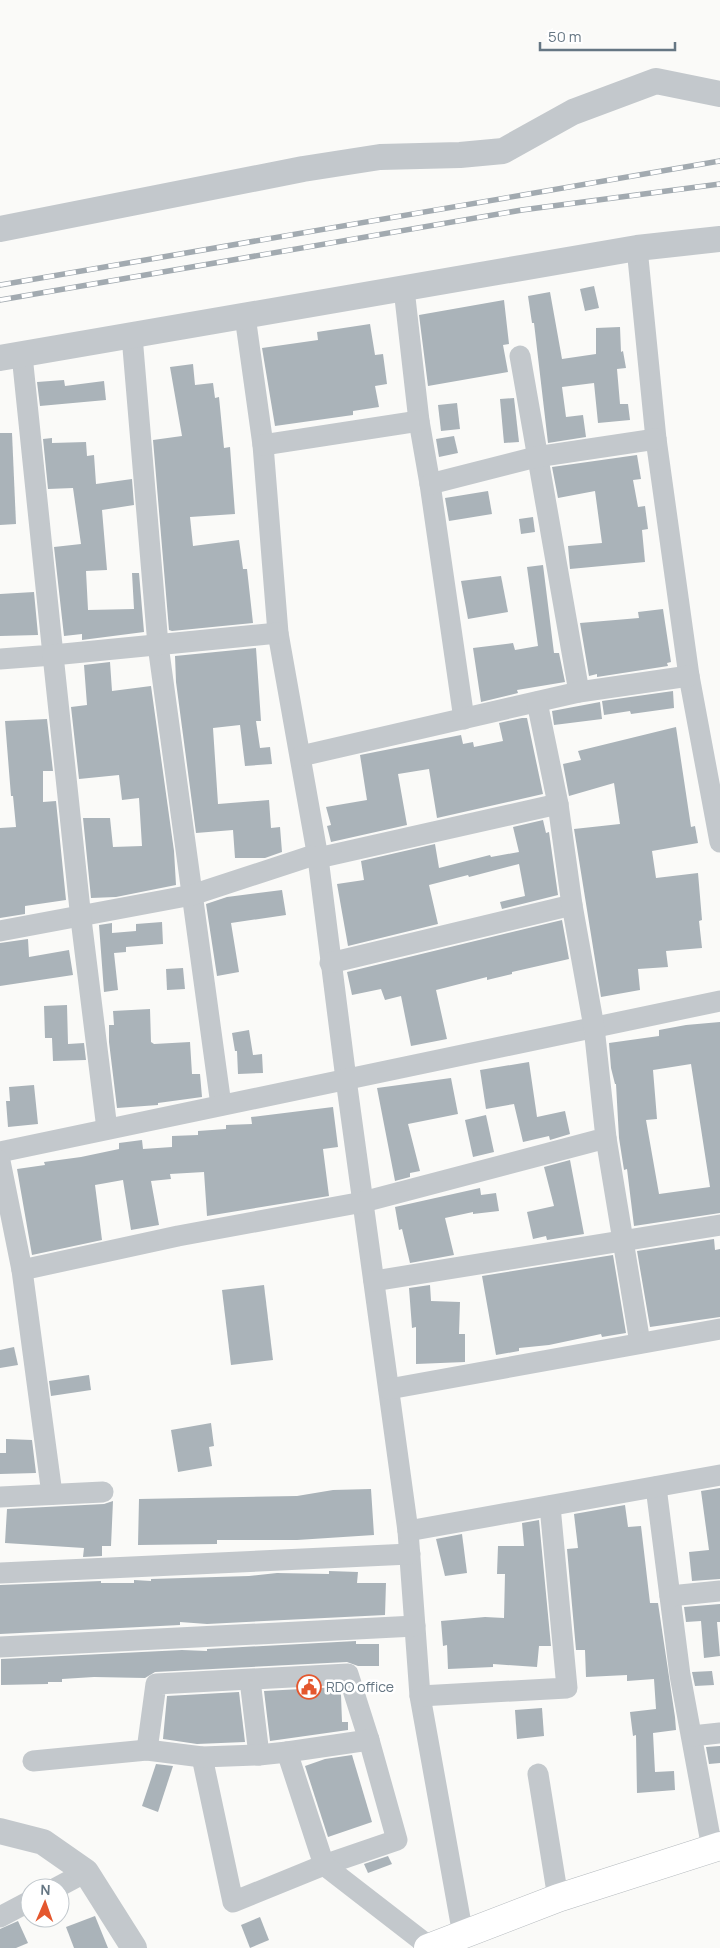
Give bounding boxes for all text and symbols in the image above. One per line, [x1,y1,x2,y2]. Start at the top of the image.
scale bar [540,20,675,52]
text: 50 m [548,26,582,47]
public building icon: RDO office [296,1674,322,1700]
place label: RDO office [326,1677,394,1696]
north arrow [20,1878,70,1928]
text: N [40,1880,51,1899]

